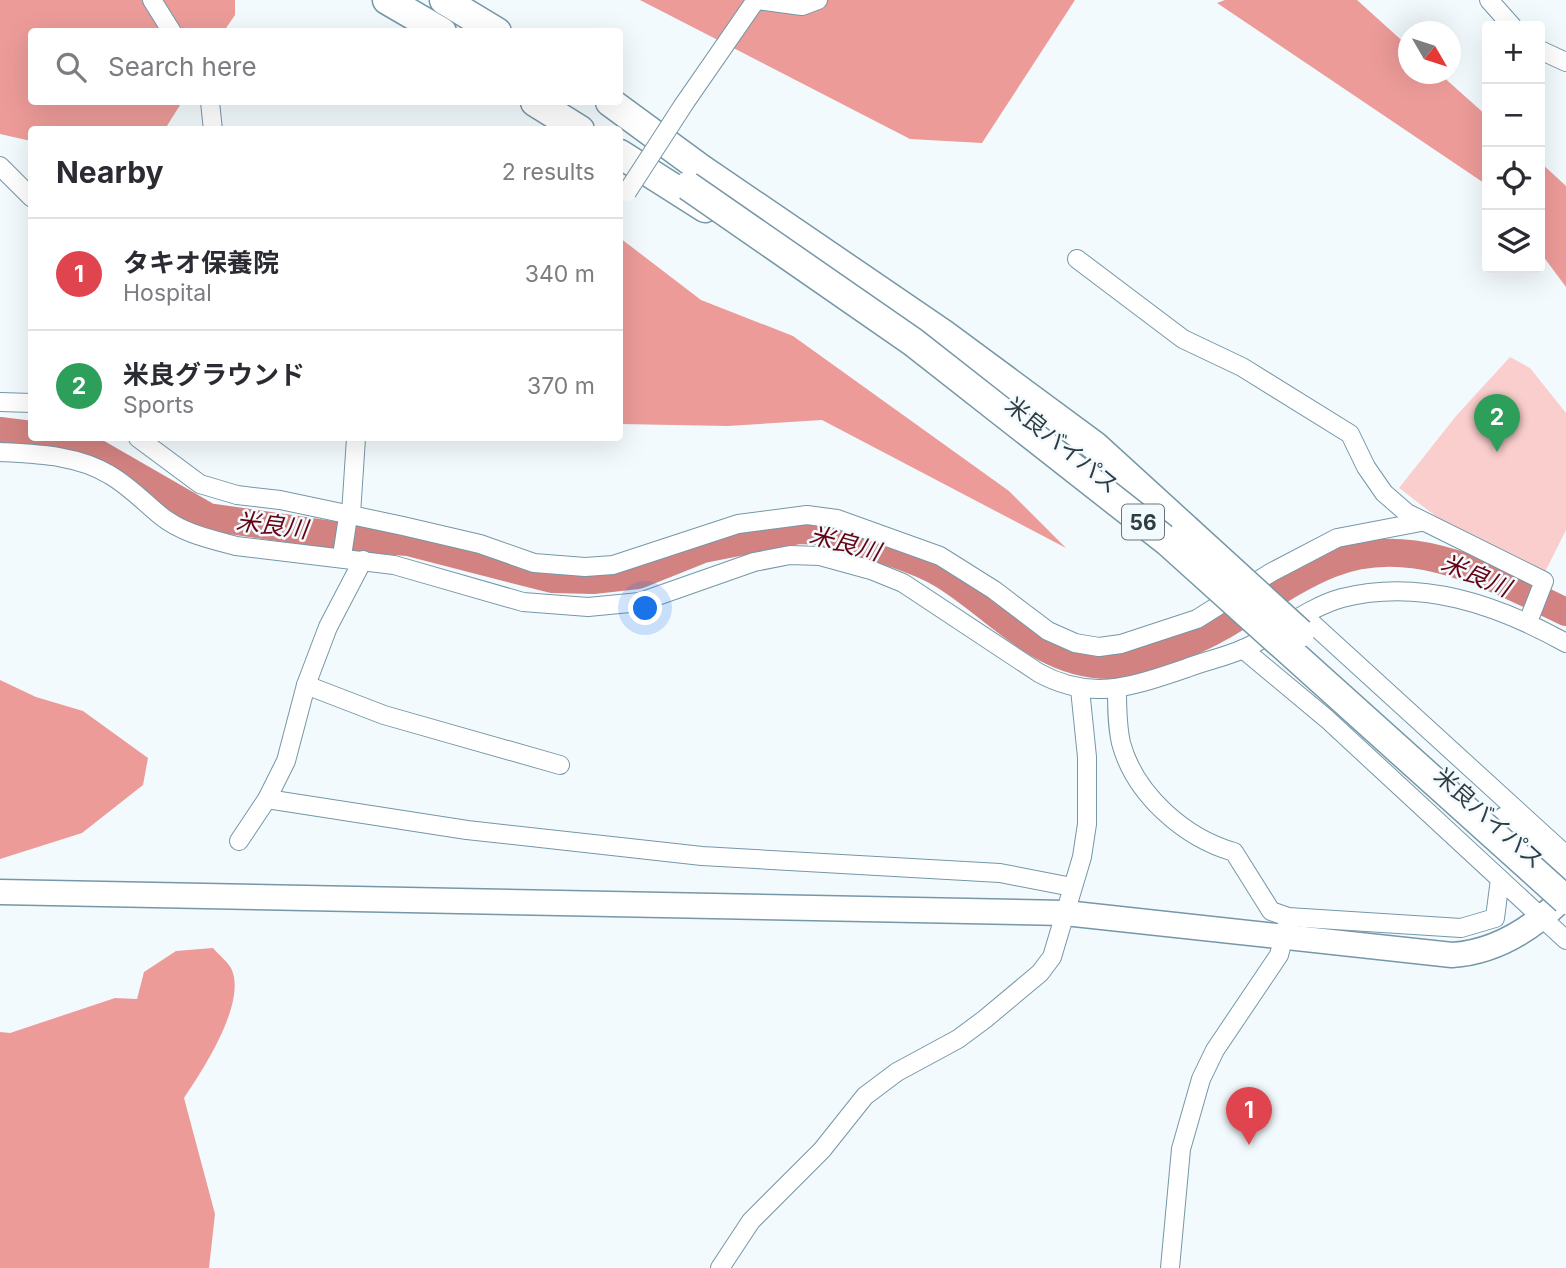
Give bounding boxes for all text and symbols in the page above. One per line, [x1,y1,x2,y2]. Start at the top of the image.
north arrow [1398,21,1461,84]
map controls [1482,21,1545,273]
button: + [1482,21,1545,84]
search box [28,28,623,105]
icon: search [52,48,90,86]
text: Search here [108,51,257,82]
button: − [1482,84,1545,147]
button: locate [1482,147,1545,210]
text: Nearby [56,154,164,190]
text: 2 results [502,158,595,186]
button: layers [1482,210,1545,273]
text: タキオ保養院 [123,247,279,278]
text: 1 [74,260,84,288]
text: 340 m [525,260,595,288]
text: Hospital [123,279,212,307]
text: 米良グラウンド [123,359,305,390]
text: 2 [72,372,86,400]
text: 370 m [527,372,595,400]
text: Sports [123,391,194,419]
street label: 米良バイパス [1000,391,1124,499]
pin: 2 [1474,394,1520,452]
road number: 56 [1122,504,1164,540]
water label: 米良川 [235,506,312,544]
water label: 米良川 [806,520,886,567]
water label: 米良川 [1437,548,1518,604]
your location [628,591,662,625]
street label: 米良バイパス [1429,762,1549,874]
pin: 1 [1226,1087,1272,1145]

